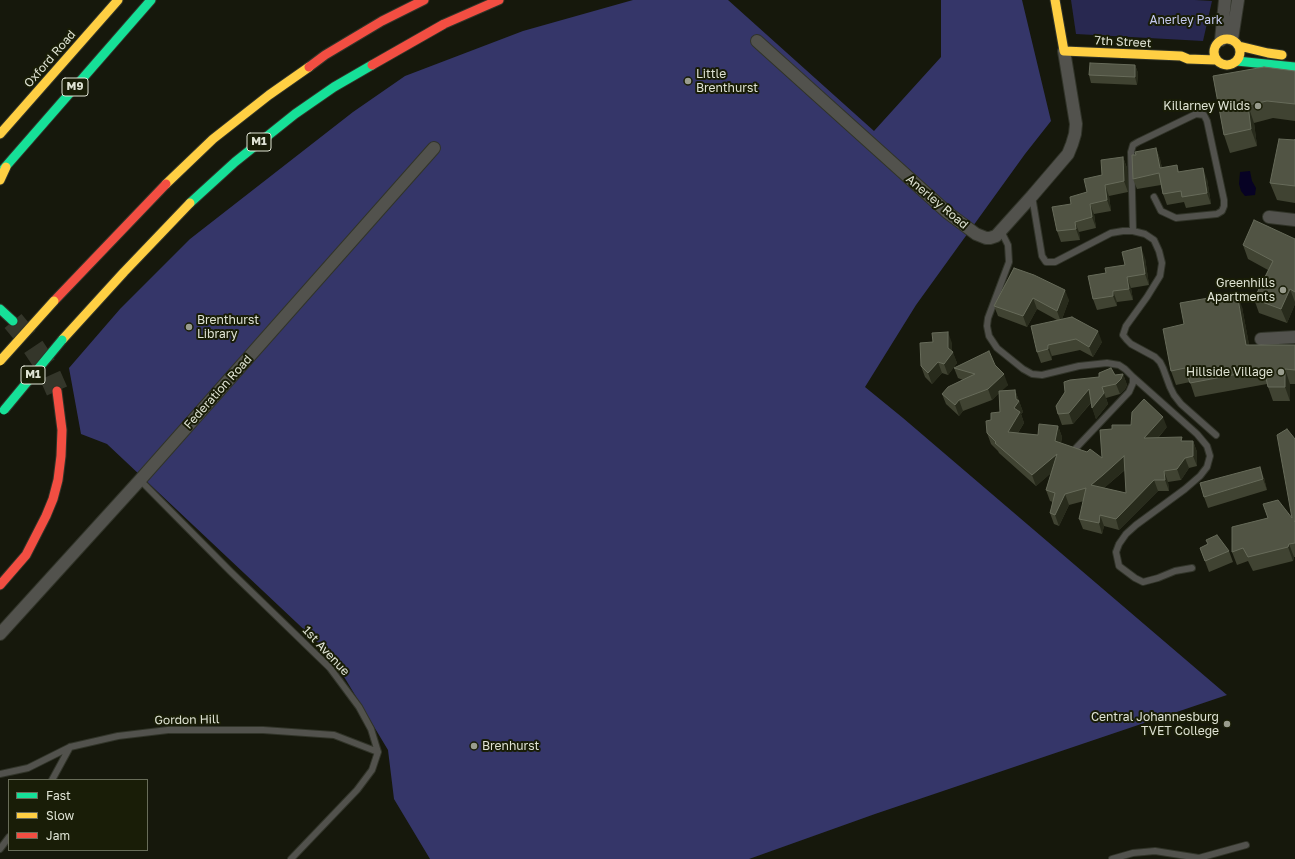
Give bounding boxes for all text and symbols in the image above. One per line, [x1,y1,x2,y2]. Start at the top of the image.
park label: Anerley Park [1149,13,1223,27]
street label: Oxford Road [21,27,79,91]
street label: 7th Street [1094,33,1152,51]
place label: Little Brenthurst [696,67,758,95]
marker: Little Brenthurst [683,76,693,86]
road number: M9 [62,78,88,96]
place label: Killarney Wilds [1163,99,1250,113]
marker: Killarney Wilds [1253,101,1263,111]
road number: M1 [247,133,271,151]
street label: Anerley Road [903,172,971,232]
place label: Greenhills Apartments [1207,276,1275,304]
marker: Greenhills Apartments [1278,285,1288,295]
place label: Brenthurst Library [197,313,259,341]
marker: Brenthurst Library [184,322,194,332]
street label: Federation Road [181,352,255,432]
place label: Hillside Village [1186,365,1273,379]
road number: M1 [21,366,45,384]
marker: Hillside Village [1276,367,1286,377]
street label: 1st Avenue [299,623,353,679]
place label: Central Johannesburg TVET College [1091,710,1219,738]
street label: Gordon Hill [154,712,220,728]
marker: Central Johannesburg TVET College [1222,719,1232,729]
place label: Brenhurst [482,739,539,753]
marker: Brenhurst [469,741,479,751]
legend [8,779,148,851]
text: Fast [46,788,71,803]
text: Slow [46,808,74,823]
text: Jam [46,828,70,843]

